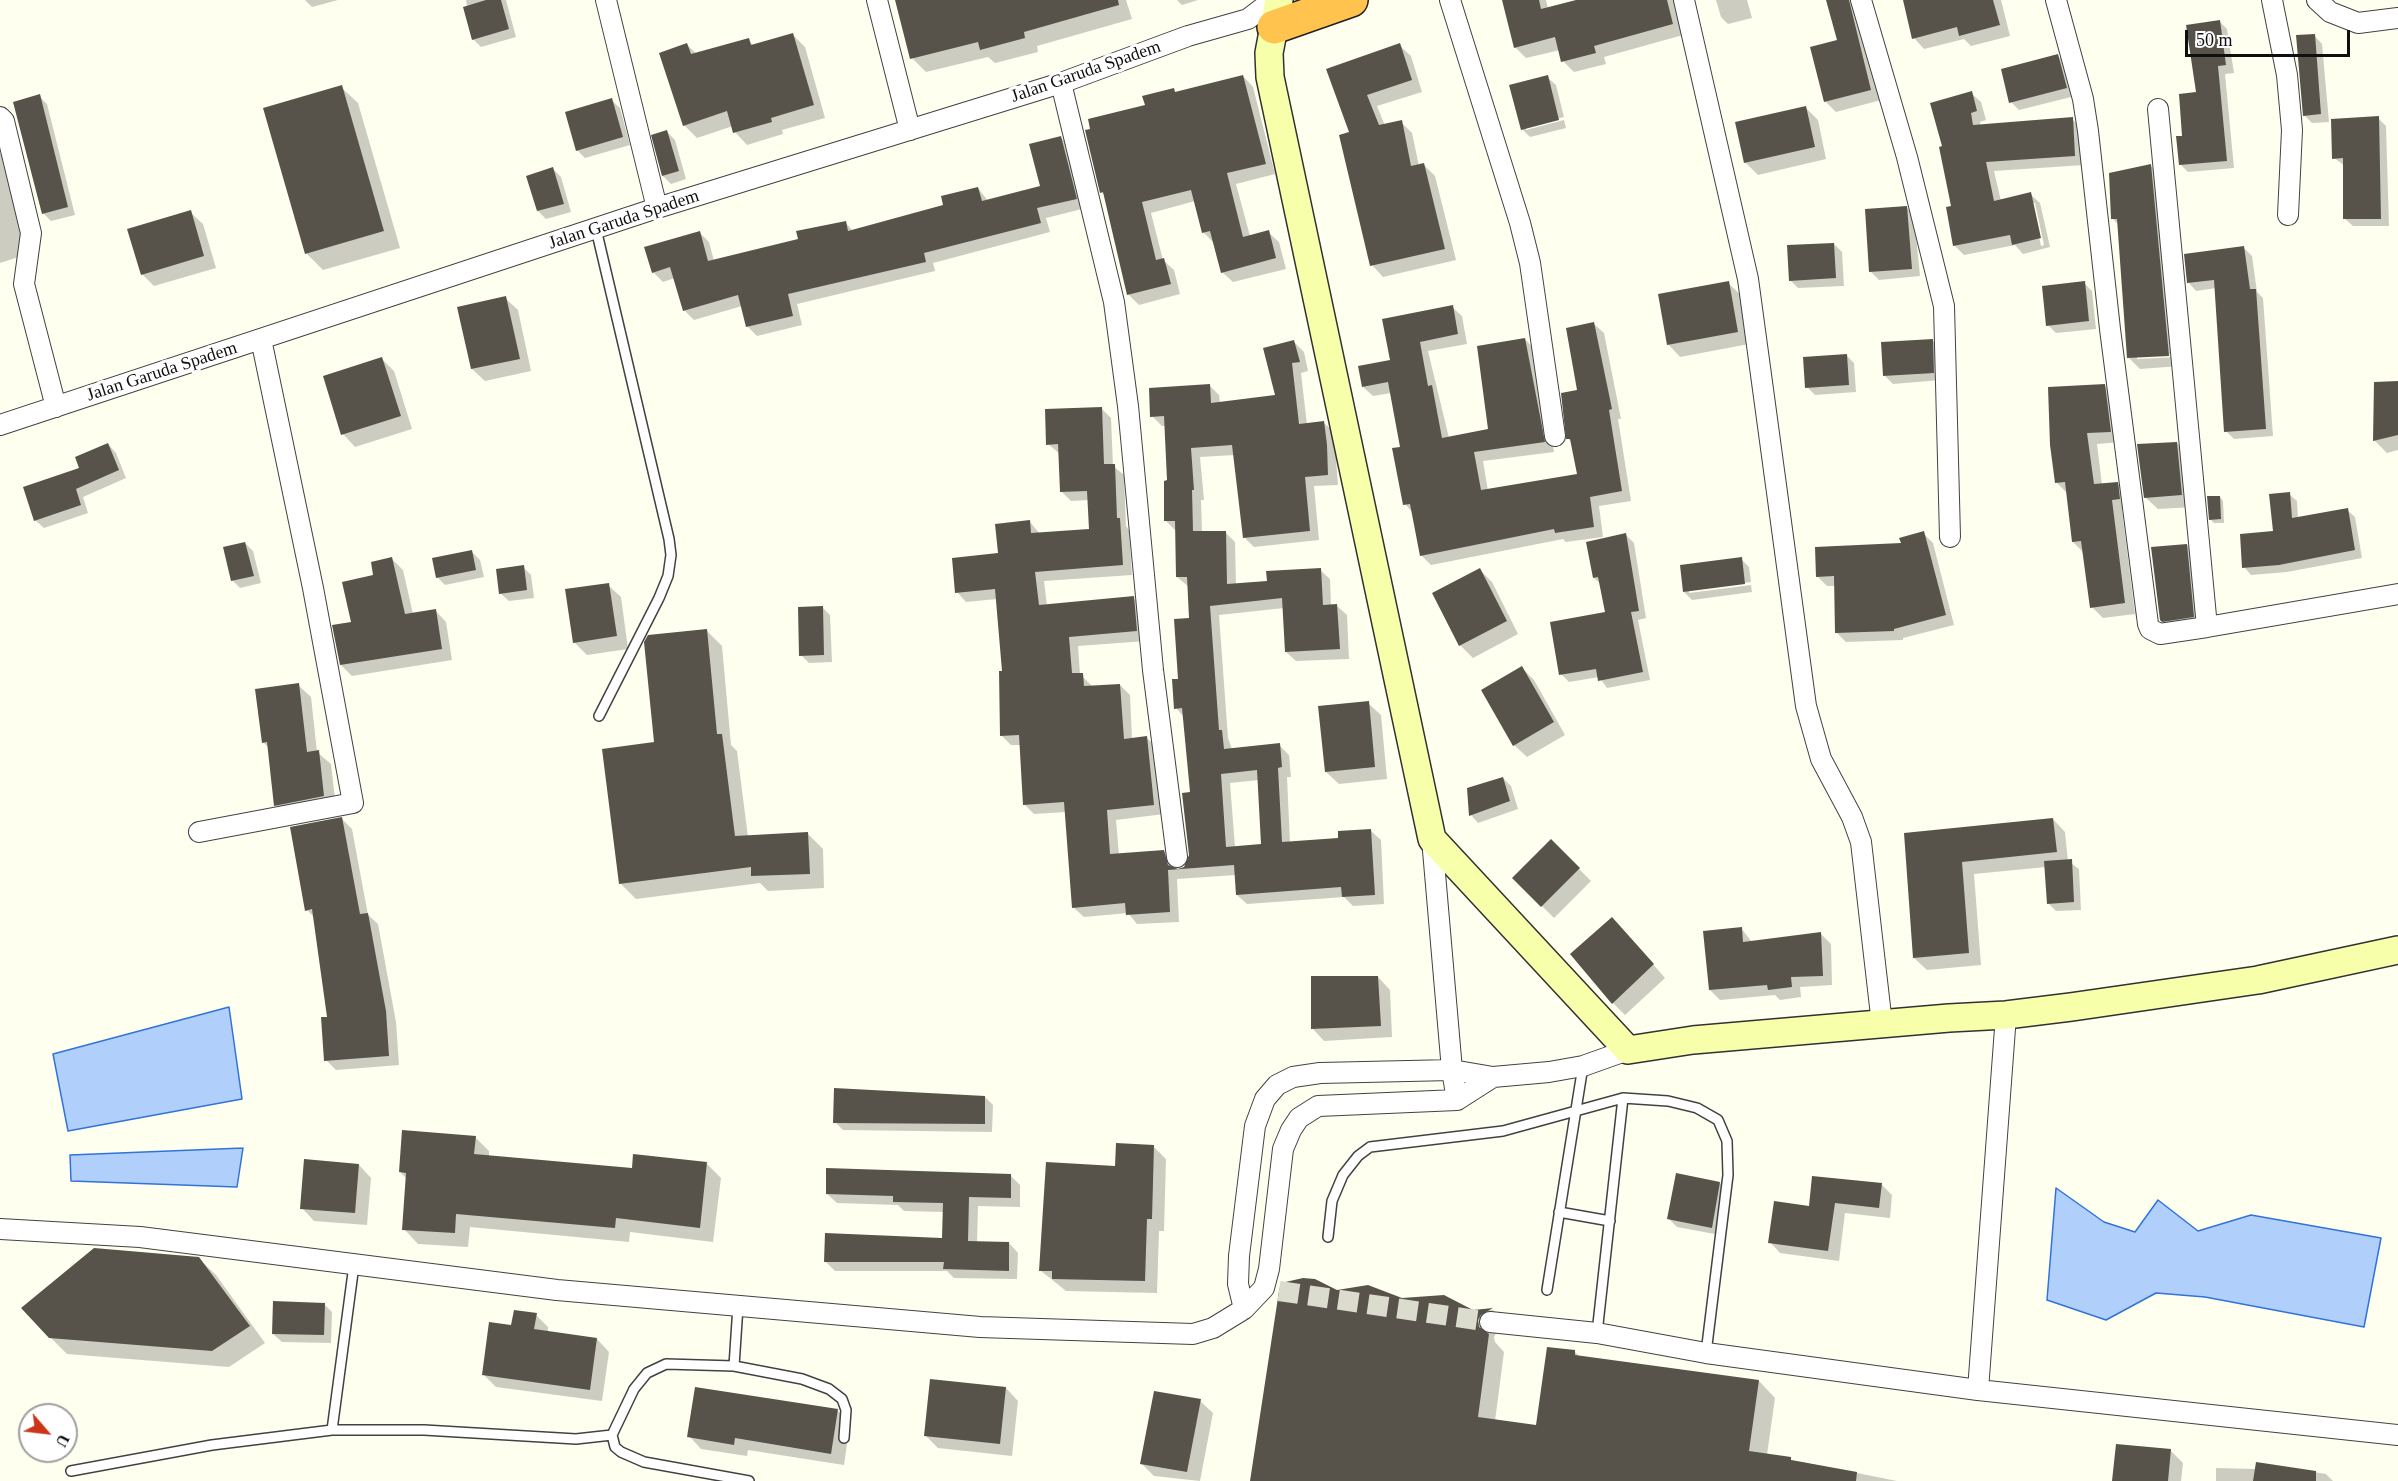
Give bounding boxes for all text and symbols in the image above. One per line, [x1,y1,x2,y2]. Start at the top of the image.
scale bar [2188,18,2353,56]
text: 50 m [2196,30,2233,50]
street label: Jalan Garuda Spadem [1008,36,1164,108]
street label: Jalan Garuda Spadem [546,185,702,255]
street label: Jalan Garuda Spadem [84,337,240,407]
north arrow [18,1403,78,1463]
text: U [52,1432,73,1450]

